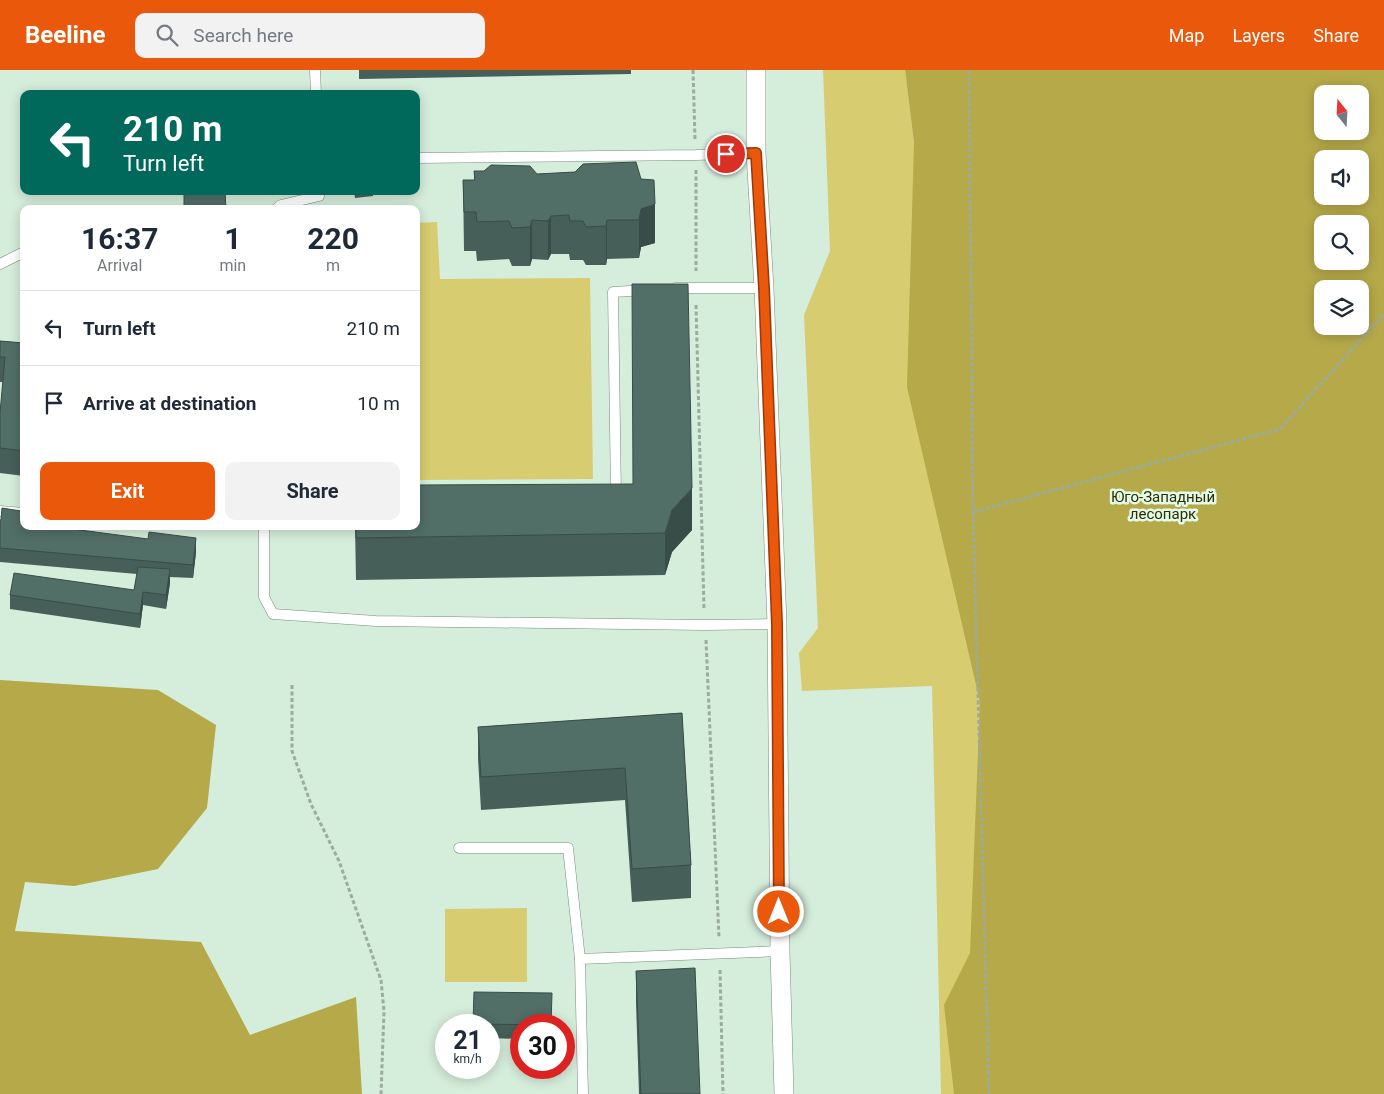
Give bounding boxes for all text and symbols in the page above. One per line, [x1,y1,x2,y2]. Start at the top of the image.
search box [135,13,485,58]
text: Beeline [25,21,105,49]
icon: search [153,21,181,49]
text: Search here [193,24,293,47]
text: Map [1169,25,1204,46]
text: Layers [1232,25,1285,46]
text: Share [1313,25,1359,46]
north arrow [1314,85,1369,140]
map controls [1314,85,1369,335]
text: 210 m [123,109,222,150]
icon: left [40,110,105,175]
pin [705,133,747,175]
icon: arrive [712,140,740,168]
button: sound [1314,150,1369,205]
text: Turn left [123,151,204,176]
button: search [1314,215,1369,270]
text: 16:37 [81,221,158,256]
text: 1 [224,221,241,256]
text: 220 [307,221,359,256]
text: Arrival [97,256,142,275]
text: min [219,256,246,275]
text: m [326,256,340,275]
button: layers [1314,280,1369,335]
icon: left [40,314,68,342]
text: Turn left [83,317,156,340]
text: 210 m [347,317,400,340]
icon: arrive [40,389,68,417]
text: Arrive at destination [83,392,256,415]
text: 10 m [357,392,400,415]
button: Exit [40,462,215,520]
button: Share [225,462,400,520]
park label: Юго-Западный лесопарк [1111,488,1215,523]
position arrow [752,885,804,937]
speed limit sign: 30 [510,1014,575,1079]
text: 21 [453,1026,482,1055]
text: km/h [453,1052,482,1066]

